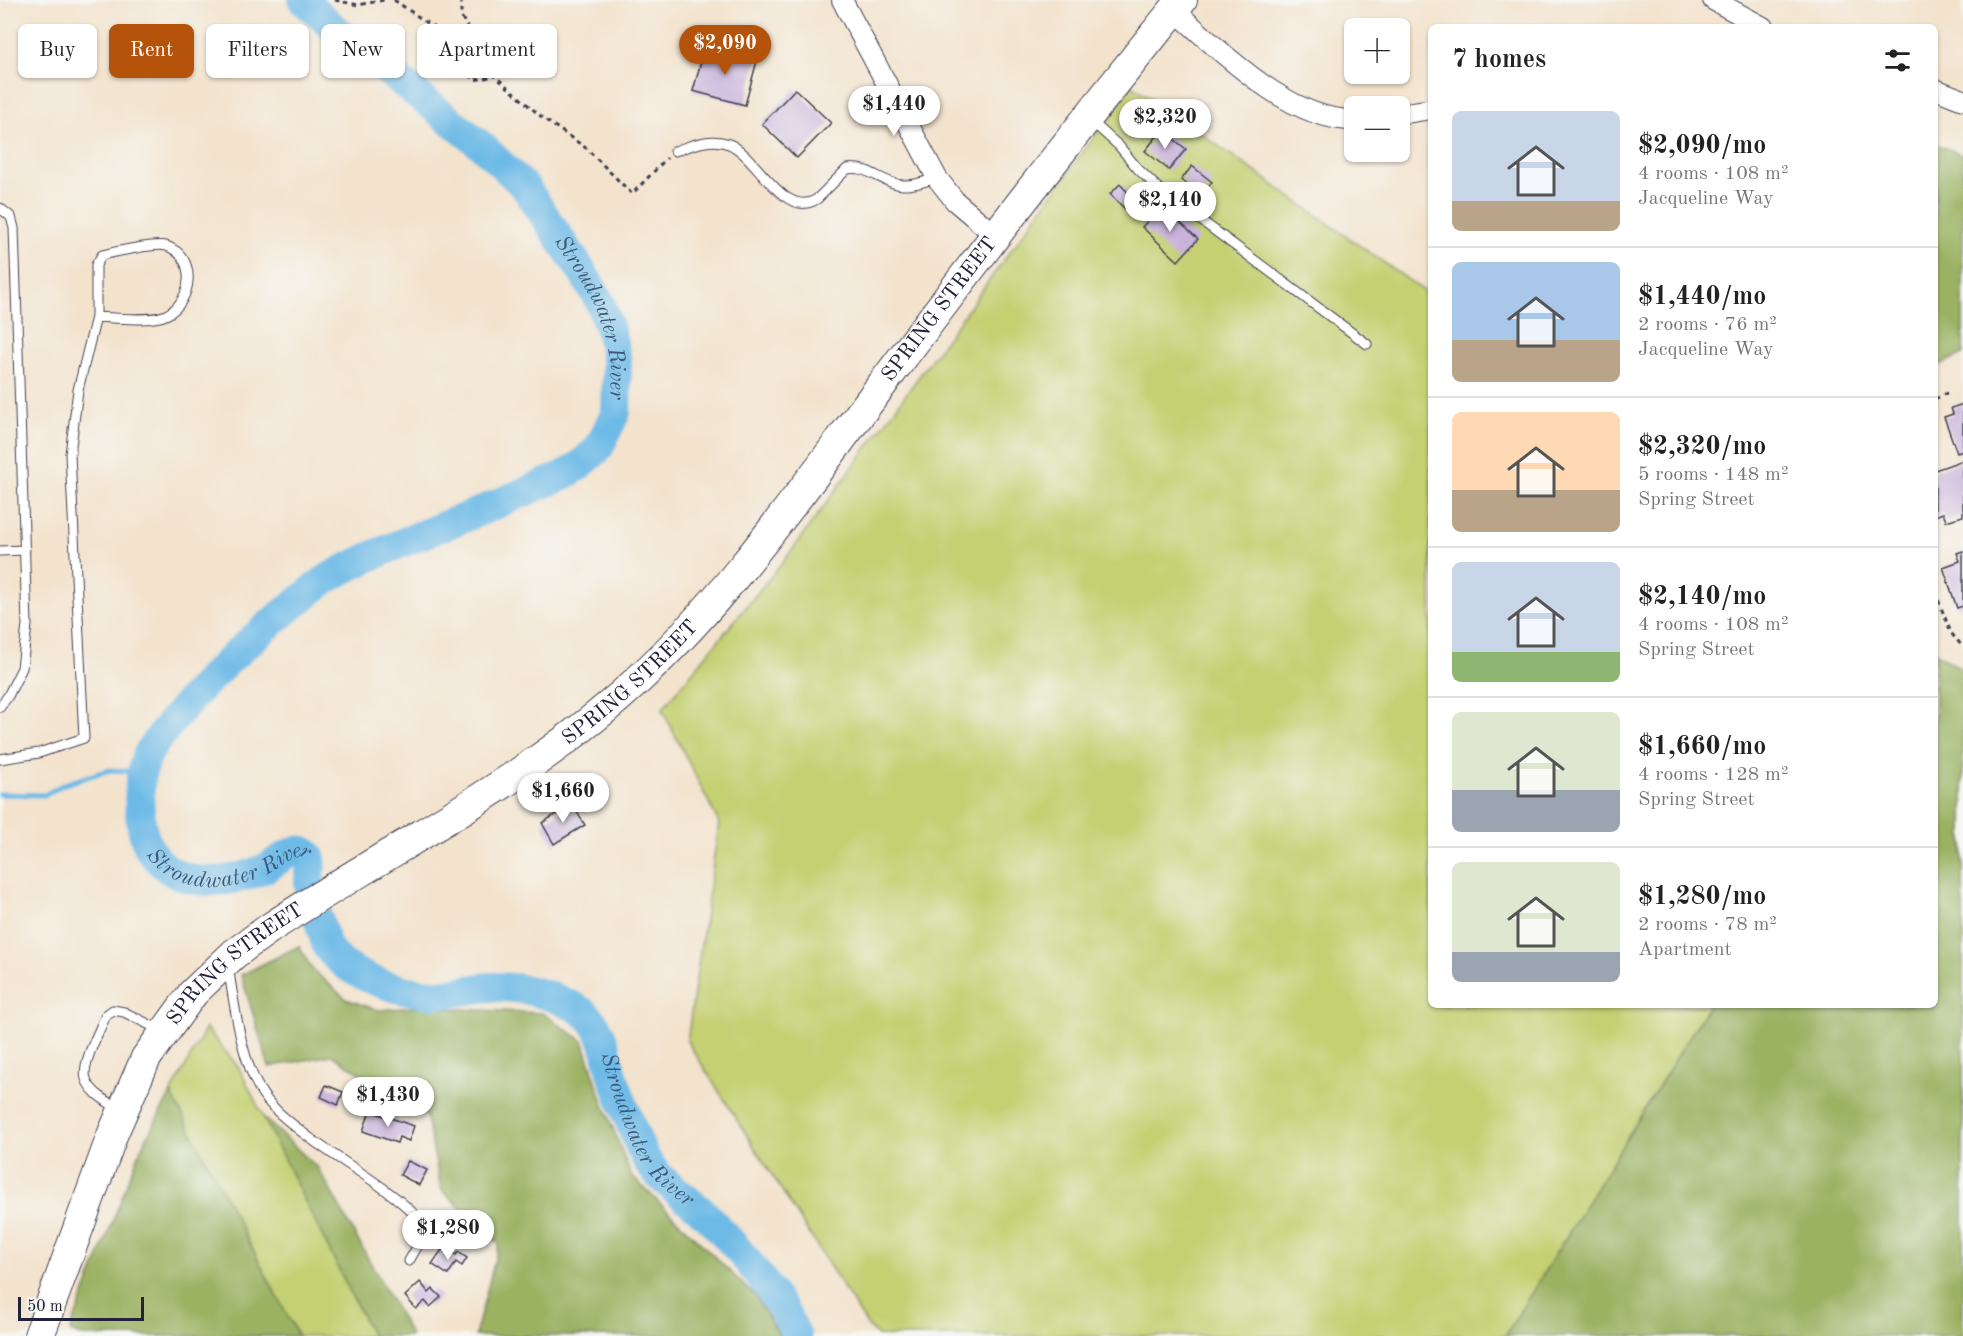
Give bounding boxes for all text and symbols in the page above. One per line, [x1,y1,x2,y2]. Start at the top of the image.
map controls [1344,18,1410,162]
button: + [1344,18,1410,84]
chip: Buy [18,24,97,78]
chip: Rent [109,24,194,78]
chip: Filters [206,24,309,78]
chip: New [321,24,405,78]
chip: Apartment [417,24,557,78]
pin: $2,090 [676,25,774,76]
text: $2,090 [693,34,757,54]
icon: filters [1881,44,1914,77]
text: 7 homes [1452,47,1546,73]
pin: $1,440 [845,86,943,137]
text: $1,440 [862,95,926,115]
button: − [1344,96,1410,162]
pin: $2,320 [1116,99,1214,150]
text: $2,320 [1133,108,1197,128]
text: $2,090/mo [1638,133,1766,159]
icon: home [1500,135,1572,207]
text: 4 rooms · 108 m² [1638,164,1788,184]
pin: $2,140 [1121,182,1219,233]
text: Jacqueline Way [1638,189,1774,209]
text: $2,140 [1138,191,1202,211]
water label: Stroudwater River [550,232,628,400]
street label: SPRING STREET [878,233,1001,385]
text: $1,440/mo [1638,284,1766,310]
icon: home [1500,286,1572,358]
text: 2 rooms · 76 m² [1638,315,1777,335]
text: Jacqueline Way [1638,340,1774,360]
text: $2,320/mo [1638,434,1766,460]
icon: home [1500,436,1572,508]
text: 5 rooms · 148 m² [1638,465,1788,485]
text: Spring Street [1638,490,1755,510]
text: $2,140/mo [1638,584,1766,610]
icon: home [1500,586,1572,658]
text: 4 rooms · 108 m² [1638,615,1788,635]
street label: SPRING STREET [558,616,702,749]
text: Spring Street [1638,640,1755,660]
text: $1,660/mo [1638,734,1766,760]
icon: home [1500,736,1572,808]
text: 4 rooms · 128 m² [1638,765,1788,785]
pin: $1,660 [514,773,612,824]
text: $1,660 [531,782,595,802]
text: Spring Street [1638,790,1755,810]
water label: Stroudwater River [142,839,315,892]
text: $1,280/mo [1638,884,1766,910]
icon: home [1500,886,1572,958]
street label: SPRING STREET [163,899,307,1029]
text: 2 rooms · 78 m² [1638,915,1777,935]
text: Apartment [1638,940,1732,960]
water label: Stroudwater River [597,1050,698,1211]
pin: $1,430 [339,1077,437,1128]
text: $1,430 [356,1086,420,1106]
pin: $1,280 [399,1210,497,1261]
text: $1,280 [416,1219,480,1239]
scale bar [18,1294,144,1322]
text: 50 m [27,1299,63,1315]

